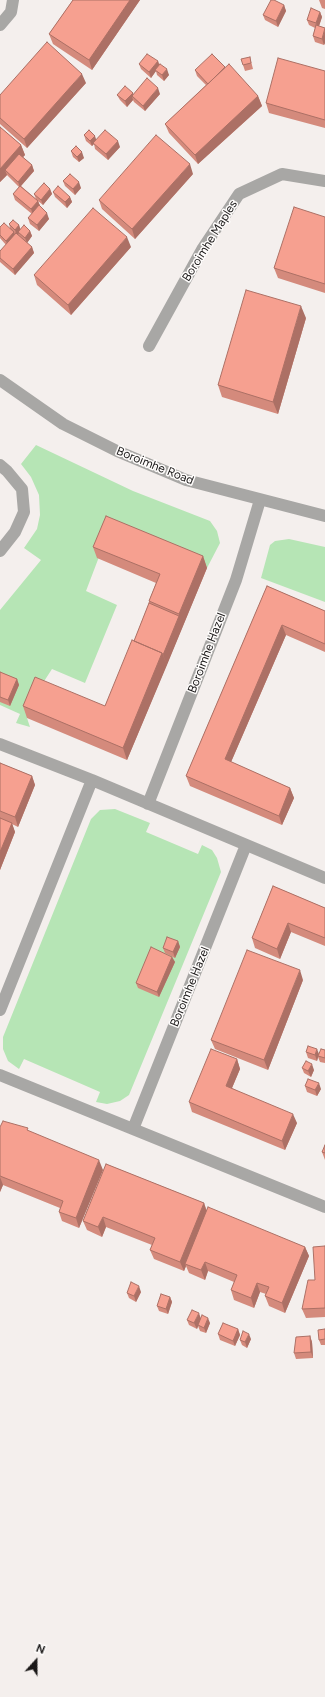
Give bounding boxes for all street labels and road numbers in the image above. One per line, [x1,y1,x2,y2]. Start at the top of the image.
street label: Boroimhe Maples [179,198,241,284]
street label: Boroimhe Road [114,444,196,488]
street label: Boroimhe Hazel [185,611,229,695]
street label: Boroimhe Hazel [167,945,213,1029]

